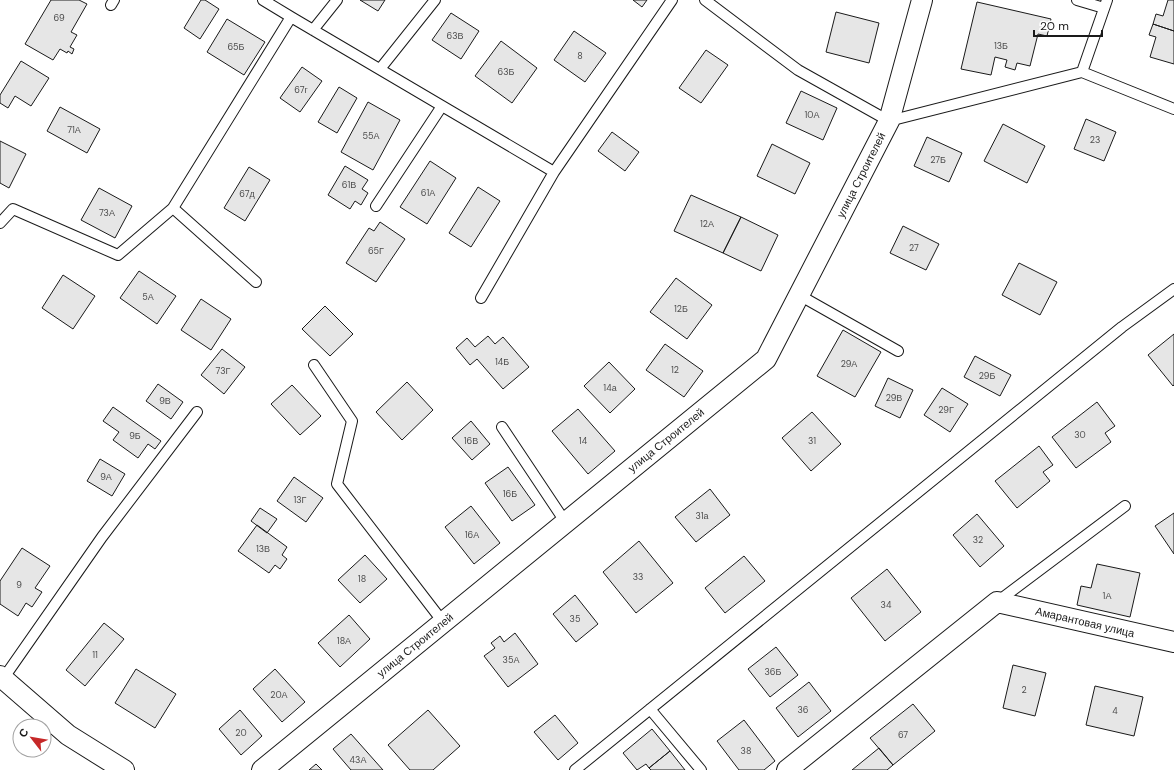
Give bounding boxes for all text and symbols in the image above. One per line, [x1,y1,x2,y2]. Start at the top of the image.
house number: 69 [53,12,65,24]
scale bar [1034,12,1102,38]
text: 20 m [1040,18,1069,34]
house number: 63В [447,30,463,42]
house number: 13Б [994,40,1008,52]
house number: 65Б [228,41,245,53]
house number: 8 [577,50,583,62]
house number: 63Б [498,66,515,78]
house number: 67г [294,84,308,96]
house number: 10А [805,109,819,121]
house number: 71А [67,124,81,136]
house number: 55А [363,130,379,142]
street label: улица Строителей [833,130,889,220]
house number: 23 [1090,134,1100,146]
house number: 27Б [930,154,946,166]
house number: 61В [342,179,356,191]
house number: 61А [421,187,435,199]
house number: 67д [239,188,255,200]
house number: 73А [99,207,115,219]
house number: 12А [700,218,714,230]
house number: 27 [909,242,919,254]
house number: 65Г [368,245,384,257]
house number: 5А [142,291,154,303]
house number: 12Б [674,303,688,315]
house number: 14Б [495,356,509,368]
house number: 29А [841,358,857,370]
house number: 12 [671,364,679,376]
house number: 73Г [216,365,231,377]
house number: 29Б [979,370,995,382]
house number: 14а [603,382,617,394]
house number: 29В [886,392,902,404]
house number: 9В [159,395,171,407]
house number: 29Г [938,404,954,416]
street label: улица Строителей [625,405,707,475]
house number: 30 [1074,429,1086,441]
house number: 9Б [129,430,141,442]
house number: 16В [464,435,478,447]
house number: 14 [579,435,588,447]
house number: 31 [808,435,816,447]
house number: 9А [100,471,112,483]
house number: 16Б [503,488,517,500]
house number: 13Г [293,494,307,506]
house number: 31а [696,510,708,522]
house number: 16А [465,529,479,541]
house number: 32 [973,534,983,546]
house number: 13В [256,543,270,555]
house number: 33 [633,571,643,583]
house number: 18 [358,573,366,585]
house number: 9 [16,579,22,591]
house number: 1А [1103,590,1111,602]
house number: 34 [881,599,892,611]
street label: Амарантовая улица [1034,604,1137,640]
street label: улица Строителей [374,610,456,680]
house number: 35 [570,613,580,625]
house number: 18А [337,635,351,647]
house number: 11 [92,649,98,661]
house number: 35А [503,654,519,666]
house number: 36Б [765,666,782,678]
house number: 2 [1021,684,1027,696]
house number: 20А [270,689,288,701]
house number: 36 [798,704,809,716]
house number: 4 [1112,705,1118,717]
north arrow [12,718,52,758]
text: С [15,726,32,740]
house number: 20 [235,727,247,739]
house number: 67 [898,729,908,741]
house number: 38 [741,745,751,757]
house number: 43А [350,754,366,766]

